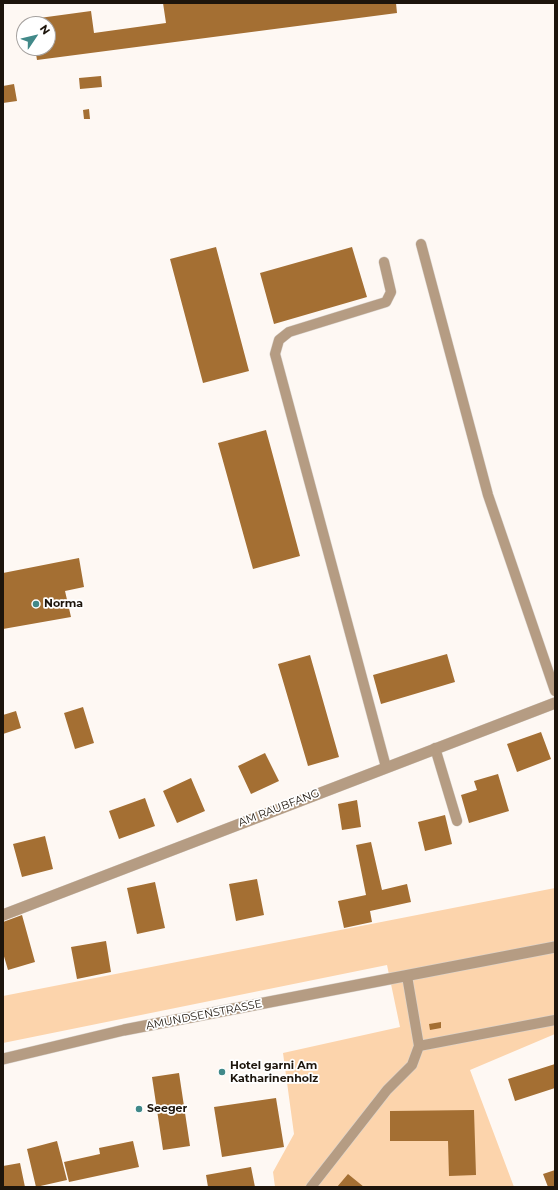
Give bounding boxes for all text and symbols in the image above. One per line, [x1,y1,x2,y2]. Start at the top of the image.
north arrow [16,16,56,56]
text: N [37,22,53,37]
place label: Norma [44,597,83,611]
marker: Norma [31,599,41,609]
street label: AM RAUBFANG [237,786,321,830]
street label: AMUNDSENSTRASSE [145,997,263,1033]
place label: Hotel garni Am Katharinenholz [230,1059,318,1085]
marker: Hotel garni Am Katharinenholz [217,1067,227,1077]
place label: Seeger [147,1102,187,1116]
marker: Seeger [134,1104,144,1114]

